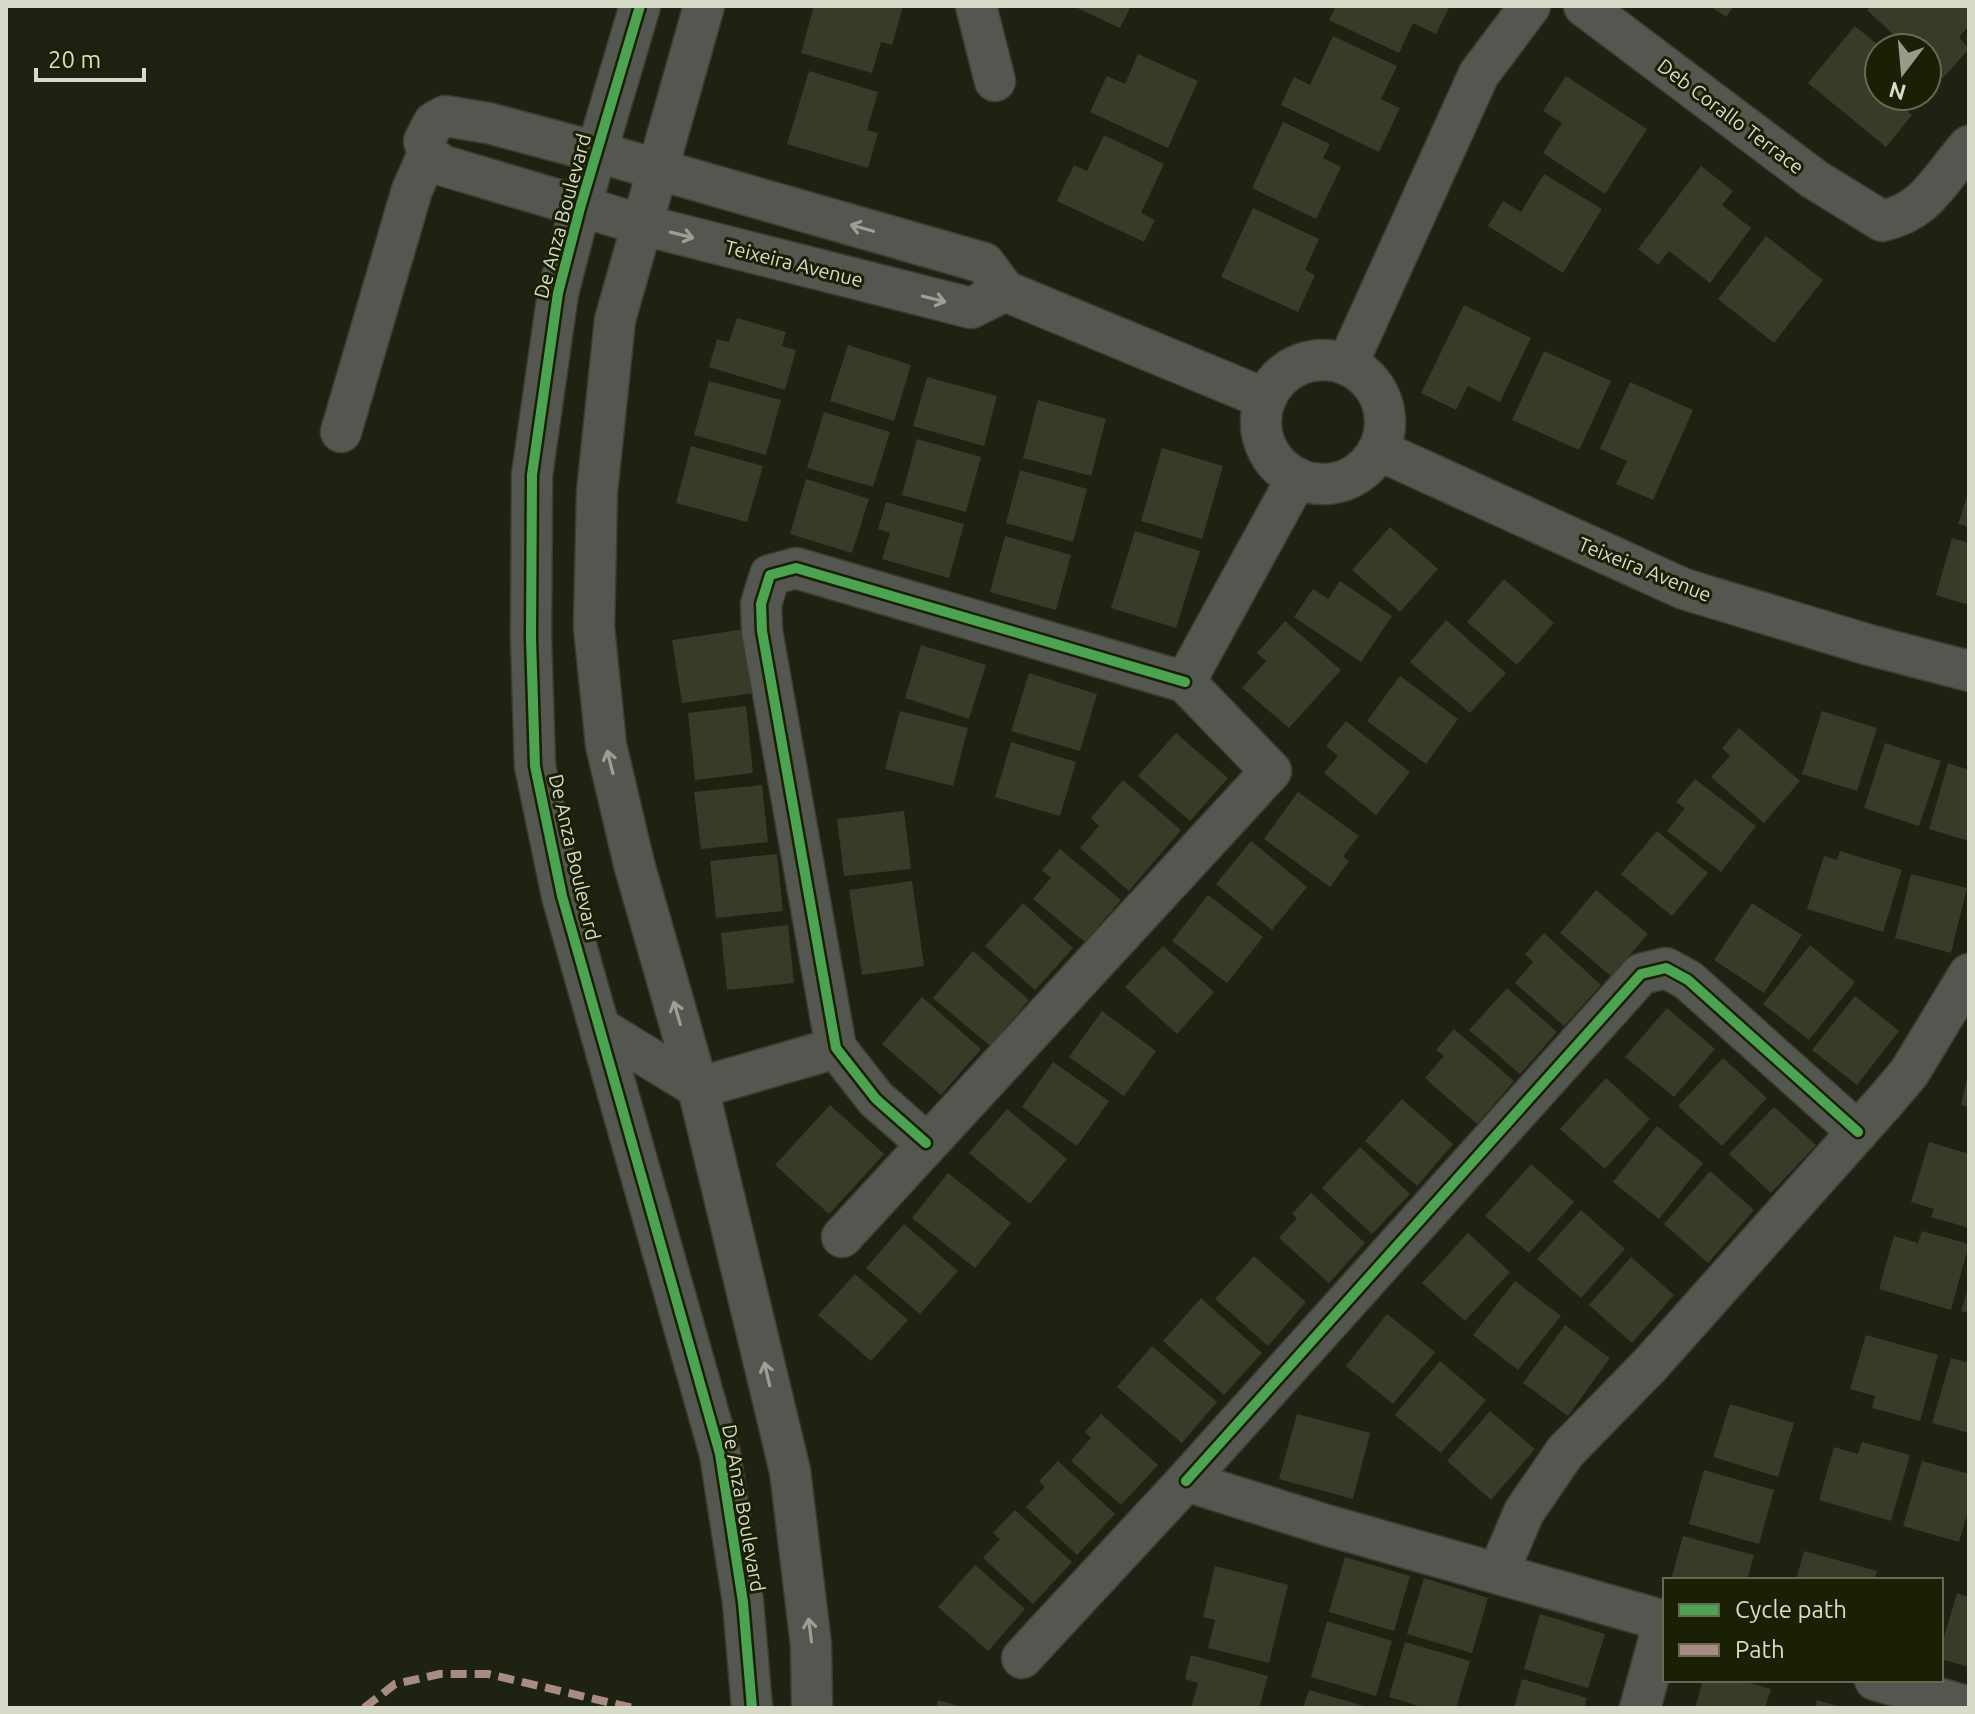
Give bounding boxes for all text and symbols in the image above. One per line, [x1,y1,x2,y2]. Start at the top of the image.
scale bar [36,32,144,82]
north arrow [1863,32,1943,112]
text: 20 m [48,46,101,73]
street label: Deb Corallo Terrace [1653,54,1809,178]
text: N [1886,77,1909,106]
street label: De Anza Boulevard [529,131,595,301]
one-way arrow [849,220,875,235]
one-way arrow [669,229,695,244]
street label: Teixeira Avenue [723,235,865,291]
one-way arrow [921,292,947,307]
street label: Teixeira Avenue [1575,532,1715,606]
one-way arrow [601,750,616,775]
street label: De Anza Boulevard [545,772,605,942]
one-way arrow [669,1001,684,1027]
one-way arrow [758,1362,773,1387]
street label: De Anza Boulevard [718,1423,770,1593]
legend [1663,1578,1943,1682]
text: Cycle path [1735,1596,1847,1623]
one-way arrow [802,1617,817,1644]
text: Path [1735,1636,1785,1663]

